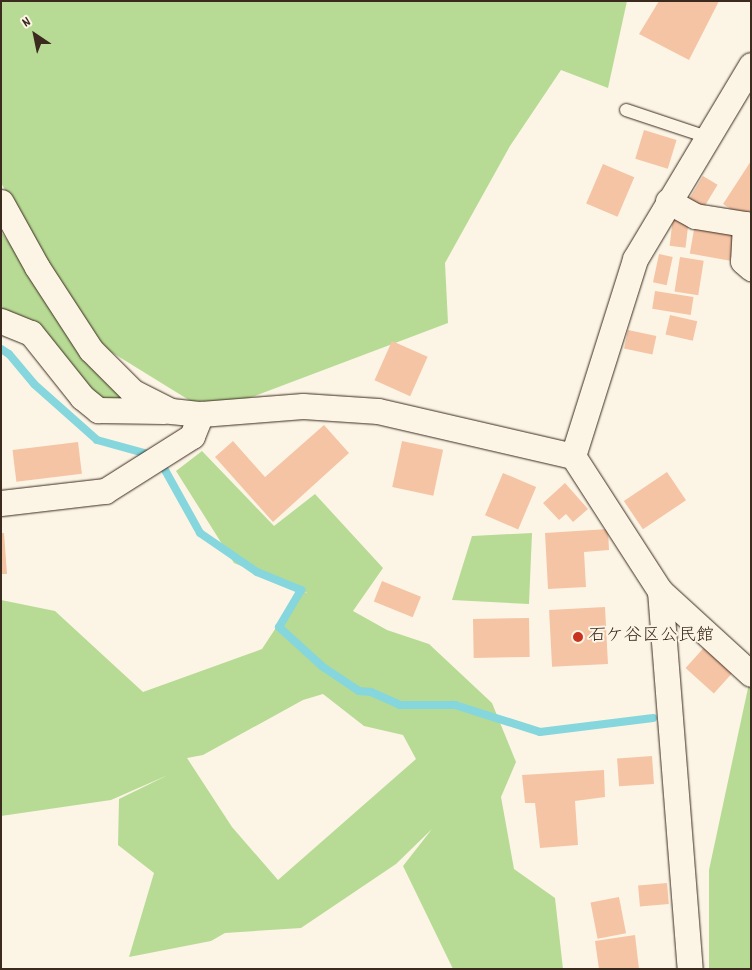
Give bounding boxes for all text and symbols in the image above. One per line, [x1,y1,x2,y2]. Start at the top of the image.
north arrow [10,10,60,60]
text: N [18,12,35,33]
place label: 石ケ谷区公民館 [588,626,714,648]
marker: 石ケ谷区公民館 [572,631,584,643]

